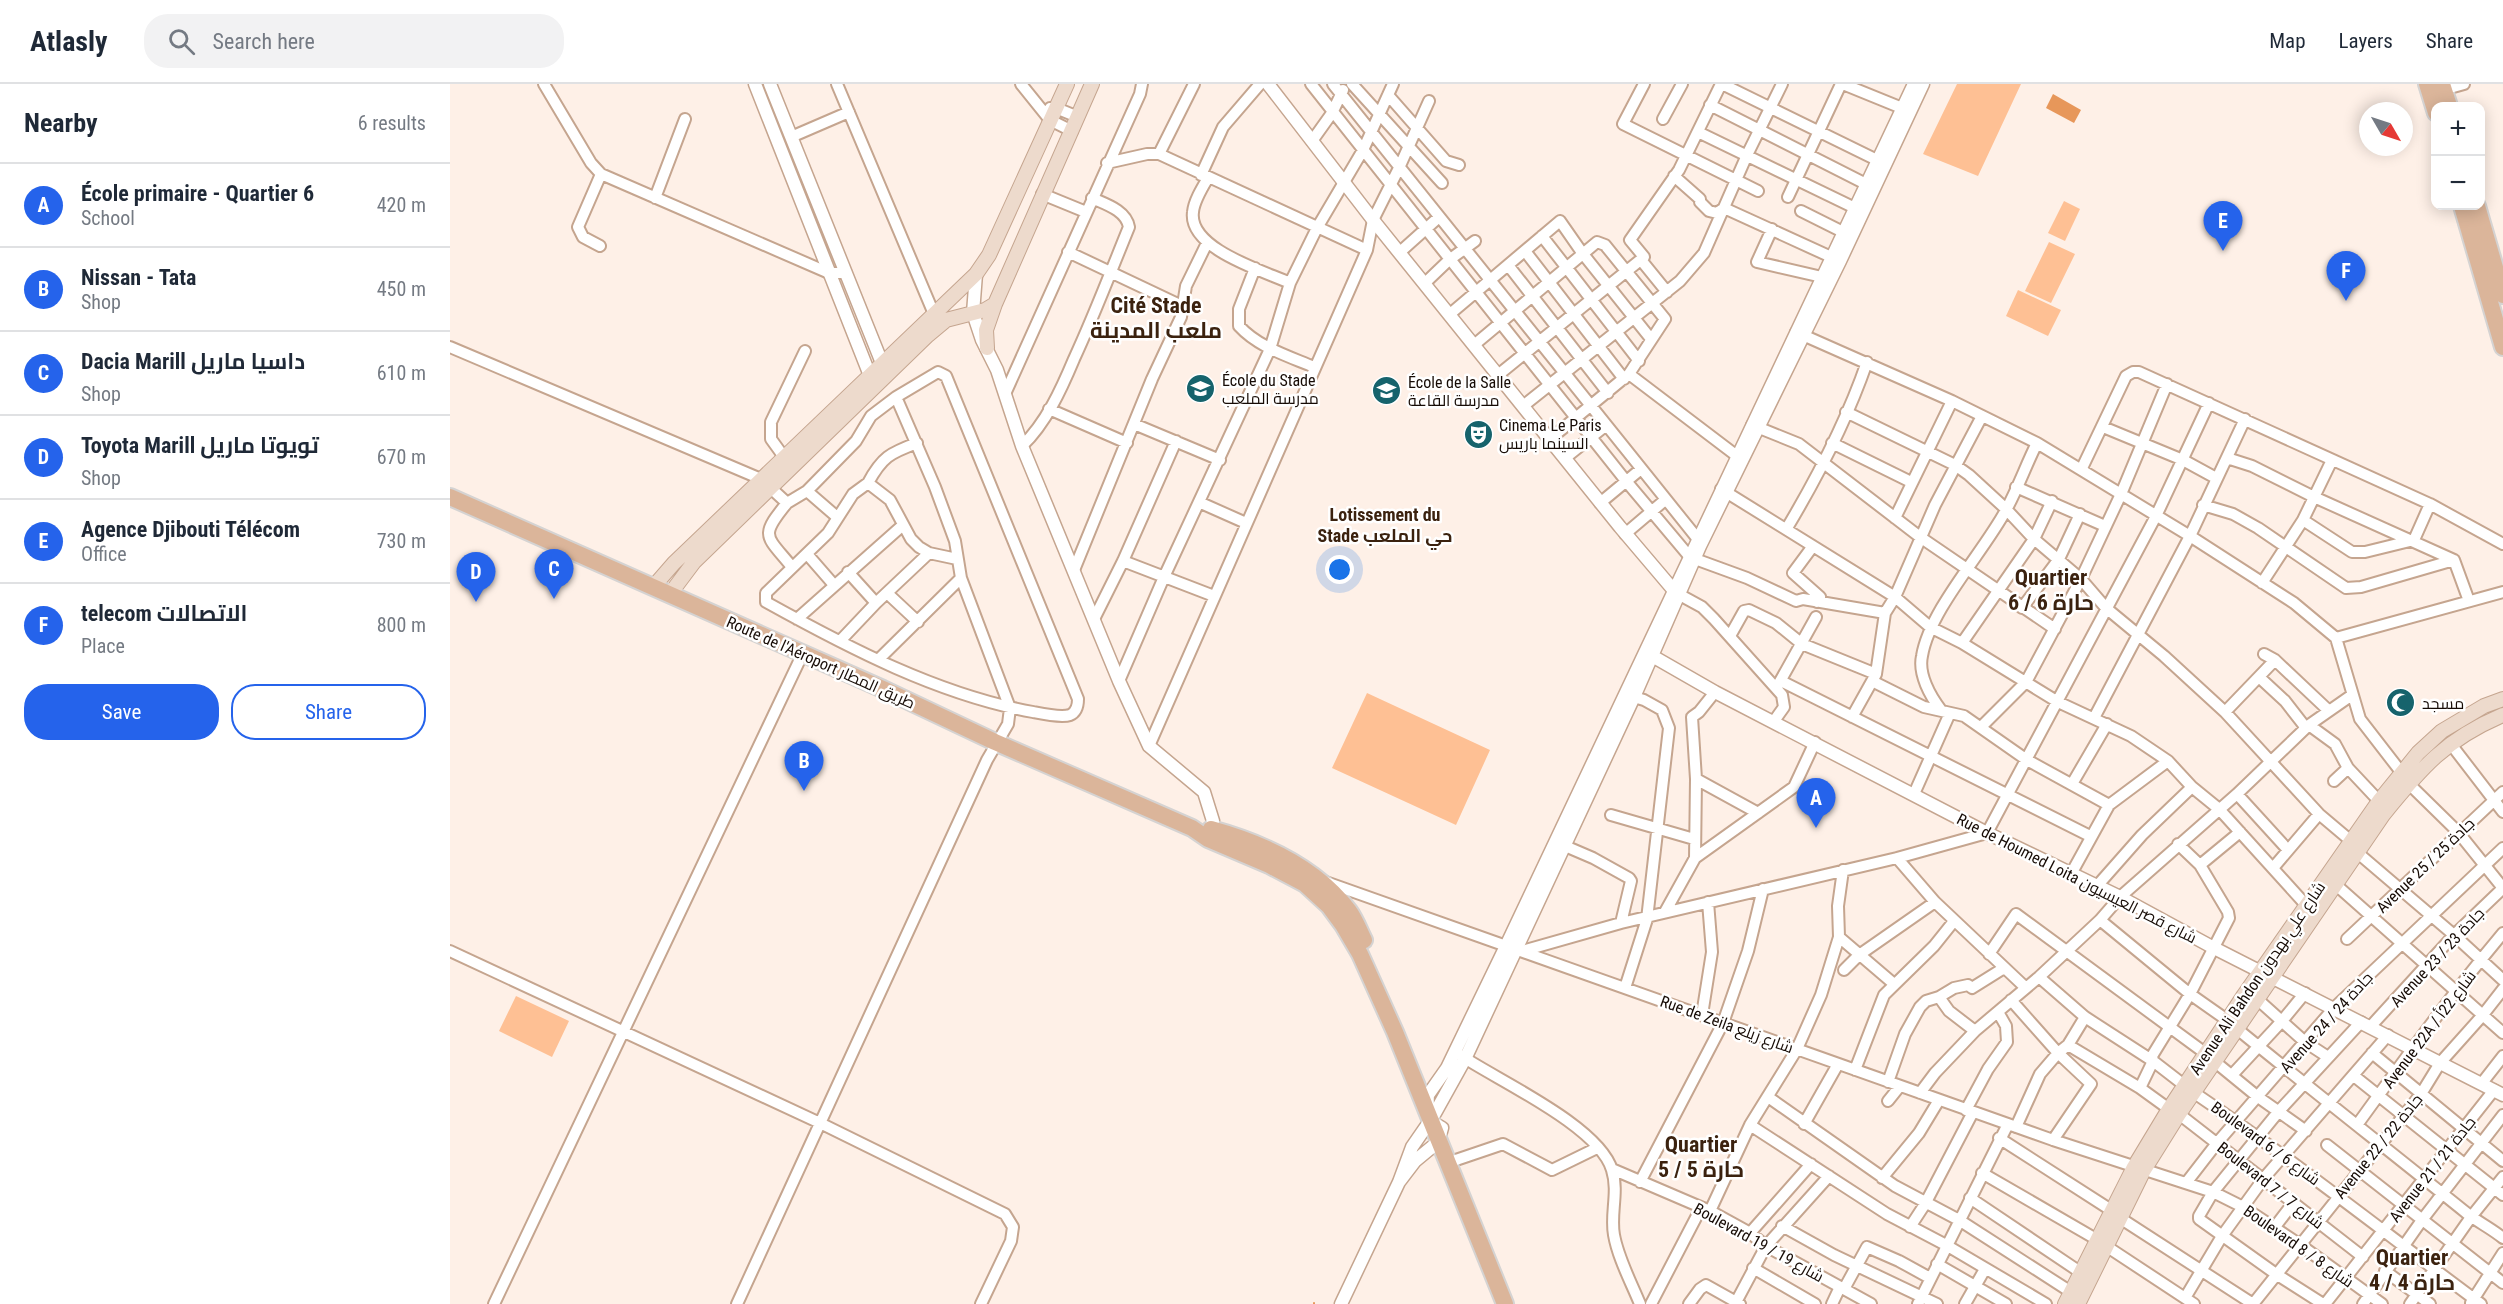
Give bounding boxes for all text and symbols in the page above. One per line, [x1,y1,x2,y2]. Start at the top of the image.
search box [144,14,564,68]
text: Atlasly [30,25,108,58]
icon: search [165,25,198,58]
text: Search here [213,29,315,54]
text: Map [2269,29,2306,53]
text: Layers [2339,29,2393,53]
text: Share [2426,29,2473,53]
north arrow [2359,102,2413,156]
map controls [2431,102,2485,210]
button: + [2431,102,2485,156]
text: Nearby [24,108,98,138]
text: 6 results [358,111,426,135]
button: − [2431,156,2485,210]
text: École primaire - Quartier 6 [81,181,314,206]
text: A [38,193,49,217]
text: 420 m [377,193,426,217]
pin: E [2204,202,2242,251]
text: School [81,206,135,230]
pin: F [2326,252,2366,301]
text: Nissan - Tata [81,265,196,290]
text: B [38,277,49,301]
text: 450 m [377,277,426,301]
text: Shop [81,290,121,314]
district label: Cité Stade ملعب المدينة [1090,293,1222,343]
text: Dacia Marill داسيا ماريل [81,349,305,374]
text: C [38,361,49,385]
text: 610 m [377,361,426,385]
place label: École du Stade مدرسة الملعب [1222,371,1319,408]
school or university icon: École du Stade مدرسة الملعب [1185,373,1217,405]
place label: École de la Salle مدرسة القاعة [1408,373,1511,410]
school or university icon: École de la Salle مدرسة القاعة [1371,375,1403,407]
text: Shop [81,382,121,406]
place label: Cinema Le Paris السينما باريس [1499,416,1601,454]
theatre icon: Cinema Le Paris السينما باريس [1462,418,1494,450]
text: Toyota Marill تويوتا ماريل [81,433,319,458]
text: D [38,445,49,469]
text: 670 m [377,445,426,469]
text: Shop [81,466,121,490]
district label: Lotissement du Stade حي الملعب [1318,504,1452,551]
text: Agence Djibouti Télécom [81,517,300,542]
text: E [39,529,48,553]
text: 730 m [377,529,426,553]
text: Office [81,542,127,566]
pin: C [534,550,574,599]
pin: D [456,552,496,602]
your location [1325,555,1354,584]
district label: Quartier 6 / حارة 6 [2008,565,2094,615]
text: telecom الاتصالات [81,601,247,626]
street label: Route de l'Aéroport طريق المطار [723,612,918,714]
text: F [39,613,48,637]
text: 800 m [377,613,426,637]
text: Place [81,634,125,658]
button: Save [24,684,219,740]
button: Share [231,684,426,740]
mosque icon: مسجد [2385,687,2417,719]
place label: مسجد [2422,694,2464,713]
pin: B [784,742,824,791]
pin: A [1796,778,1836,828]
street label: Rue de Houmed Loita شارع قصر العيسيون [1953,809,2200,949]
street label: Avenue 25 / جادة 25 [2372,814,2478,917]
street label: Avenue Ali Bahdon شارع علي بهدون [2186,878,2333,1081]
street label: Avenue 23 / جادة 23 [2386,904,2488,1011]
street label: Avenue 22A / شارع 22أ [2379,967,2482,1093]
street label: Avenue 24 / جادة 24 [2276,968,2377,1077]
street label: Rue de Zeila شارع زيلع [1657,992,1796,1059]
street label: Avenue 22 / جادة 22 [2330,1090,2426,1202]
street label: Boulevard 6 / شارع 6 [2206,1097,2324,1191]
street label: Avenue 21 / جادة 21 [2385,1113,2480,1226]
district label: Quartier 5 / حارة 5 [1658,1132,1744,1182]
street label: Boulevard 7 / شارع 7 [2212,1138,2328,1234]
street label: Boulevard 19 / شارع 19 [1689,1199,1827,1288]
street label: Boulevard 8 / شارع 8 [2239,1201,2357,1293]
district label: Quartier 4 / حارة 4 [2369,1245,2455,1295]

